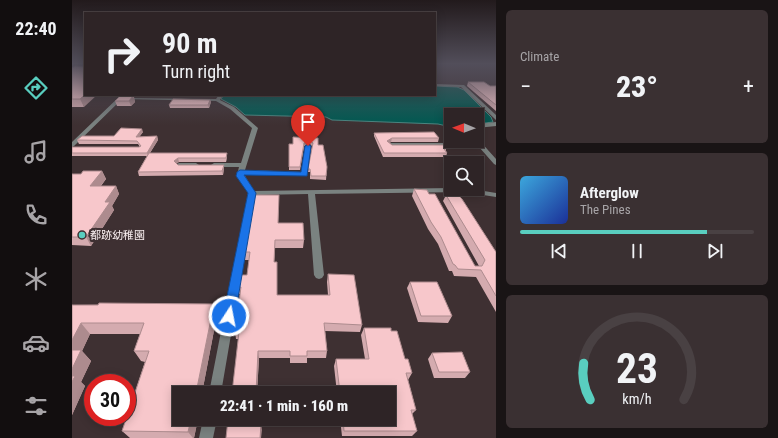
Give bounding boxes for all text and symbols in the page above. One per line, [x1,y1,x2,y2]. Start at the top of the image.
text: 22:40 [15,18,57,39]
text: 90 m [162,27,218,60]
icon: right [96,28,148,80]
text: Climate [520,49,559,64]
text: Turn right [162,61,230,82]
text: 23° [616,69,658,104]
icon: directions [22,74,50,102]
text: − [520,74,531,99]
text: + [743,74,754,99]
pin [291,105,325,146]
north arrow [444,108,484,148]
map controls [444,108,484,196]
icon: arrive [297,111,319,133]
icon: music [22,138,50,166]
button: search [444,156,484,196]
text: Afterglow [580,184,639,202]
icon: phone [22,201,50,229]
text: The Pines [580,202,631,217]
place label: 都跡幼稚園 [90,229,145,242]
marker: 都跡幼稚園 [77,230,87,240]
icon: previous [548,240,570,262]
icon: pause [626,240,648,262]
icon: next [704,240,726,262]
icon: climate [22,265,50,293]
position arrow [208,295,250,337]
icon: car [22,329,50,357]
text: 23 [616,343,658,392]
speed limit sign: 30 [84,374,136,426]
text: km/h [622,390,652,406]
icon: filters [22,392,50,420]
text: 22:41 · 1 min · 160 m [220,397,348,415]

